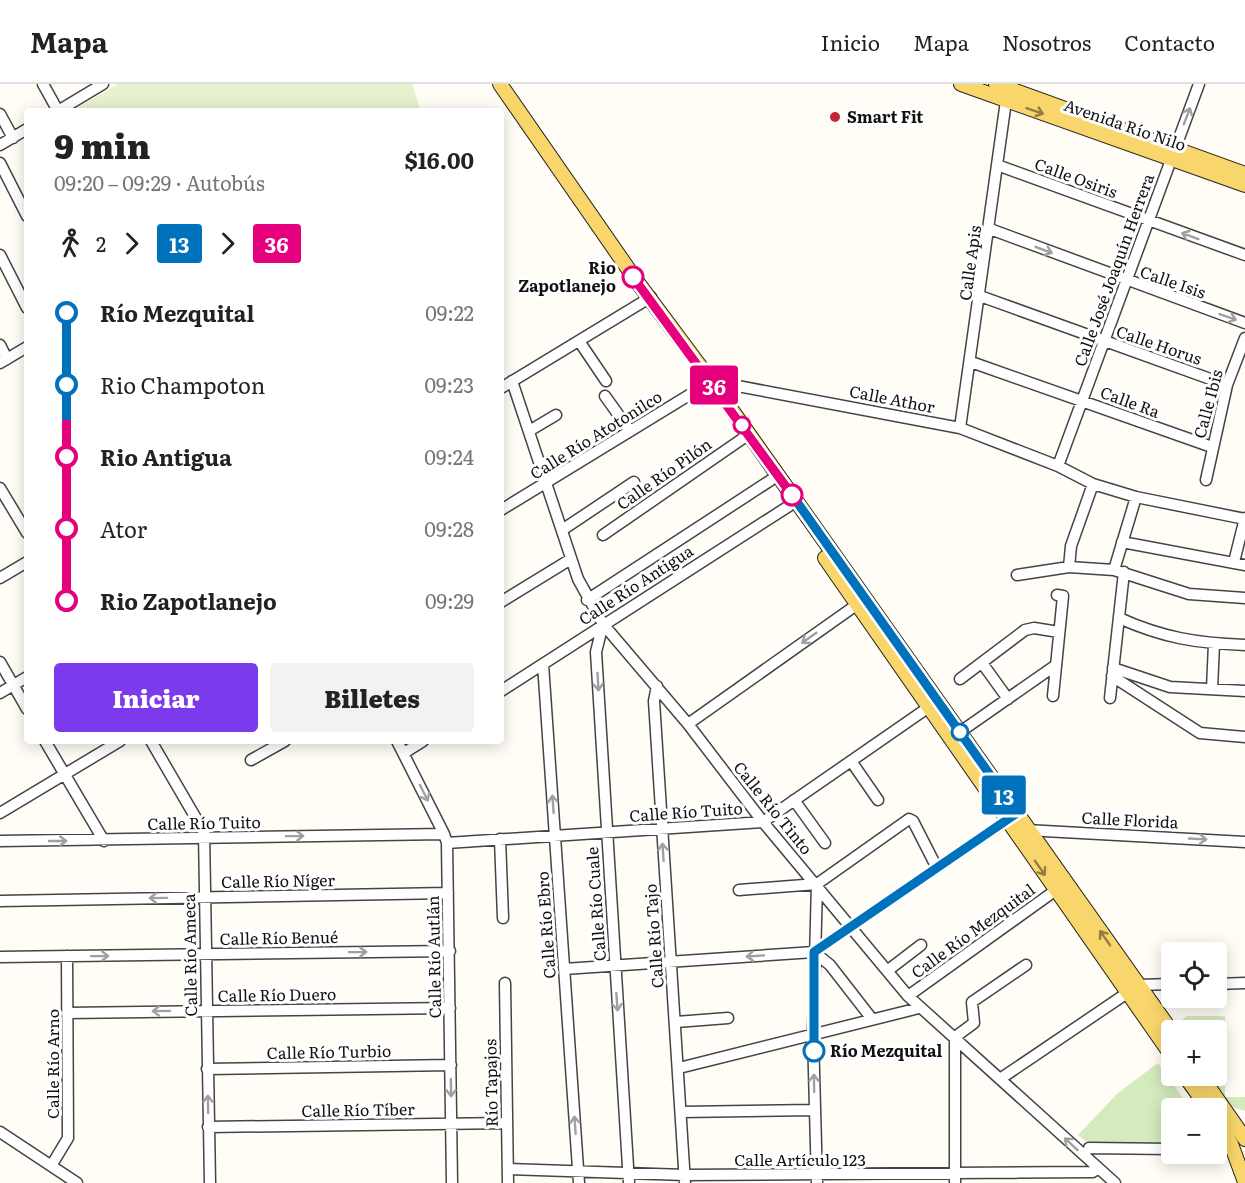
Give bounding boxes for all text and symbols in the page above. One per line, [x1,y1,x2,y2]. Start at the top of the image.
text: Mapa [30,20,108,62]
text: Inicio [821,26,880,57]
text: Mapa [913,26,969,57]
text: Nosotros [1002,26,1091,57]
text: Contacto [1124,26,1215,57]
street label: Avenida Río Nilo [1061,92,1189,156]
place label: Smart Fit [847,104,923,128]
one-way arrow [1025,106,1044,117]
one-way arrow [1182,107,1193,126]
marker: Smart Fit [828,110,842,124]
text: 9 min [54,120,150,169]
text: $16.00 [405,143,474,176]
street label: Calle Osiris [1032,151,1121,203]
text: 09:20 – 09:29 · Autobús [54,167,265,197]
street label: Calle José Joaquín Herrera [1067,170,1159,369]
street label: Calle Apis [952,224,986,302]
icon: walk [54,227,87,260]
icon: forward [115,227,148,260]
icon: forward [211,227,244,260]
text: 2 [96,228,106,258]
text: 13 [169,228,190,259]
text: 36 [265,228,289,259]
one-way arrow [1181,229,1200,240]
one-way arrow [1035,245,1053,256]
place label: Rio Zapotlanejo [518,255,616,297]
street label: Calle Isis [1137,259,1209,303]
marker: Rio Zapotlanejo [622,266,644,288]
text: Río Mezquital [100,296,254,329]
text: 09:22 [425,297,474,327]
one-way arrow [1218,312,1237,323]
street label: Calle Horus [1113,318,1205,370]
line badge: 36 [687,366,741,404]
street label: Calle Ibis [1186,367,1228,441]
text: Rio Champoton [100,368,265,401]
text: 09:23 [425,369,474,399]
text: 36 [702,370,726,401]
street label: Calle Athor [847,378,937,418]
street label: Calle Ra [1097,379,1164,423]
street label: Calle Río Atotonilco [525,384,666,485]
unlabelled marker [733,416,751,434]
street label: Calle Río Pilón [611,431,716,515]
text: Rio Antigua [100,440,232,473]
text: 09:24 [424,441,474,471]
unlabelled marker [781,484,803,506]
text: Ator [100,512,147,545]
text: 09:28 [424,513,474,543]
street label: Calle Río Antigua [573,538,698,630]
text: Rio Zapotlanejo [100,584,277,617]
text: 09:29 [425,585,474,615]
one-way arrow [802,632,818,644]
button: Iniciar [54,663,258,732]
button: Billetes [270,663,474,732]
one-way arrow [592,671,603,691]
unlabelled marker [951,723,969,741]
street label: Calle Río Tinto [729,755,819,859]
line badge: 13 [977,776,1031,814]
text: 13 [994,780,1014,811]
one-way arrow [419,784,431,802]
one-way arrow [547,795,558,815]
street label: Calle Río Tuito [628,795,743,827]
street label: Calle Florida [1081,804,1179,834]
street label: Calle Río Tuito [147,809,261,835]
one-way arrow [285,830,305,842]
one-way arrow [1187,834,1207,845]
one-way arrow [48,835,68,847]
one-way arrow [657,843,668,863]
street label: Calle Río Cuale [579,846,611,962]
one-way arrow [1034,859,1046,875]
street label: Calle Río Níger [221,867,335,893]
street label: Calle Río Ebro [529,871,561,980]
street label: Calle Río Mezquital [906,877,1039,983]
street label: Calle Río Tajo [637,883,669,989]
one-way arrow [149,892,169,904]
street label: Calle Río Ameca [176,893,202,1017]
street label: Calle Río Autlán [420,895,446,1019]
street label: Calle Río Benué [220,924,338,950]
one-way arrow [1099,930,1111,946]
map controls [1161,942,1227,1164]
button: locate [1161,942,1227,1008]
one-way arrow [348,947,368,958]
one-way arrow [90,950,110,962]
one-way arrow [746,951,766,962]
street label: Calle Río Duero [218,981,336,1007]
one-way arrow [612,991,623,1011]
one-way arrow [151,1006,171,1017]
street label: Calle Río Arno [40,1009,64,1119]
button: + [1161,1020,1227,1086]
street label: Calle Río Turbio [267,1038,391,1064]
place label: Río Mezquital [830,1038,942,1062]
street label: Río Tapajos [477,1039,503,1127]
marker: Río Mezquital [803,1040,825,1062]
one-way arrow [809,1073,820,1093]
one-way arrow [445,1077,457,1097]
one-way arrow [202,1094,214,1114]
street label: Calle Río Tíber [301,1096,415,1122]
button: − [1161,1098,1227,1164]
one-way arrow [569,1115,580,1135]
one-way arrow [1064,1137,1079,1151]
street label: Calle Artículo 123 [734,1147,866,1171]

